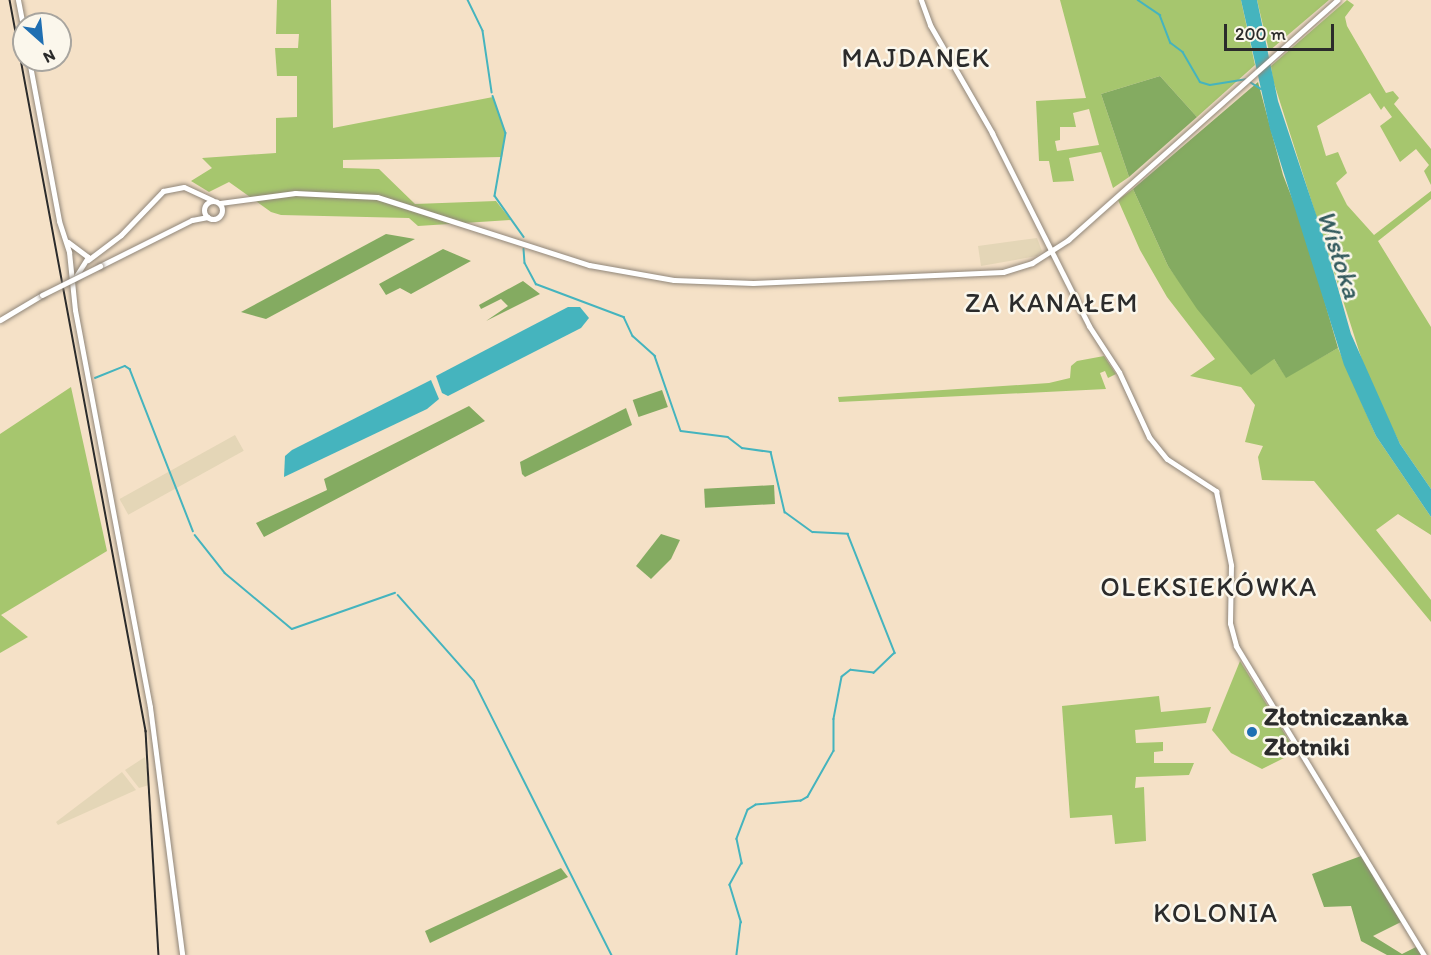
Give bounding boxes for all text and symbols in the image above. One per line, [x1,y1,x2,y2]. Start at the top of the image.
north arrow [12,12,72,72]
scale bar [1227,12,1336,50]
text: 200 m [1235,23,1286,45]
district label: MAJDANEK [842,42,990,74]
text: N [40,46,59,68]
water label: Wisłoka [1310,206,1370,302]
district label: ZA KANAŁEM [965,287,1139,319]
district label: OLEKSIEKÓWKA [1100,571,1318,603]
place label: Złotniczanka Złotniki [1264,701,1408,762]
marker: Złotniczanka Złotniki [1245,725,1259,739]
district label: KOLONIA [1153,897,1279,929]

